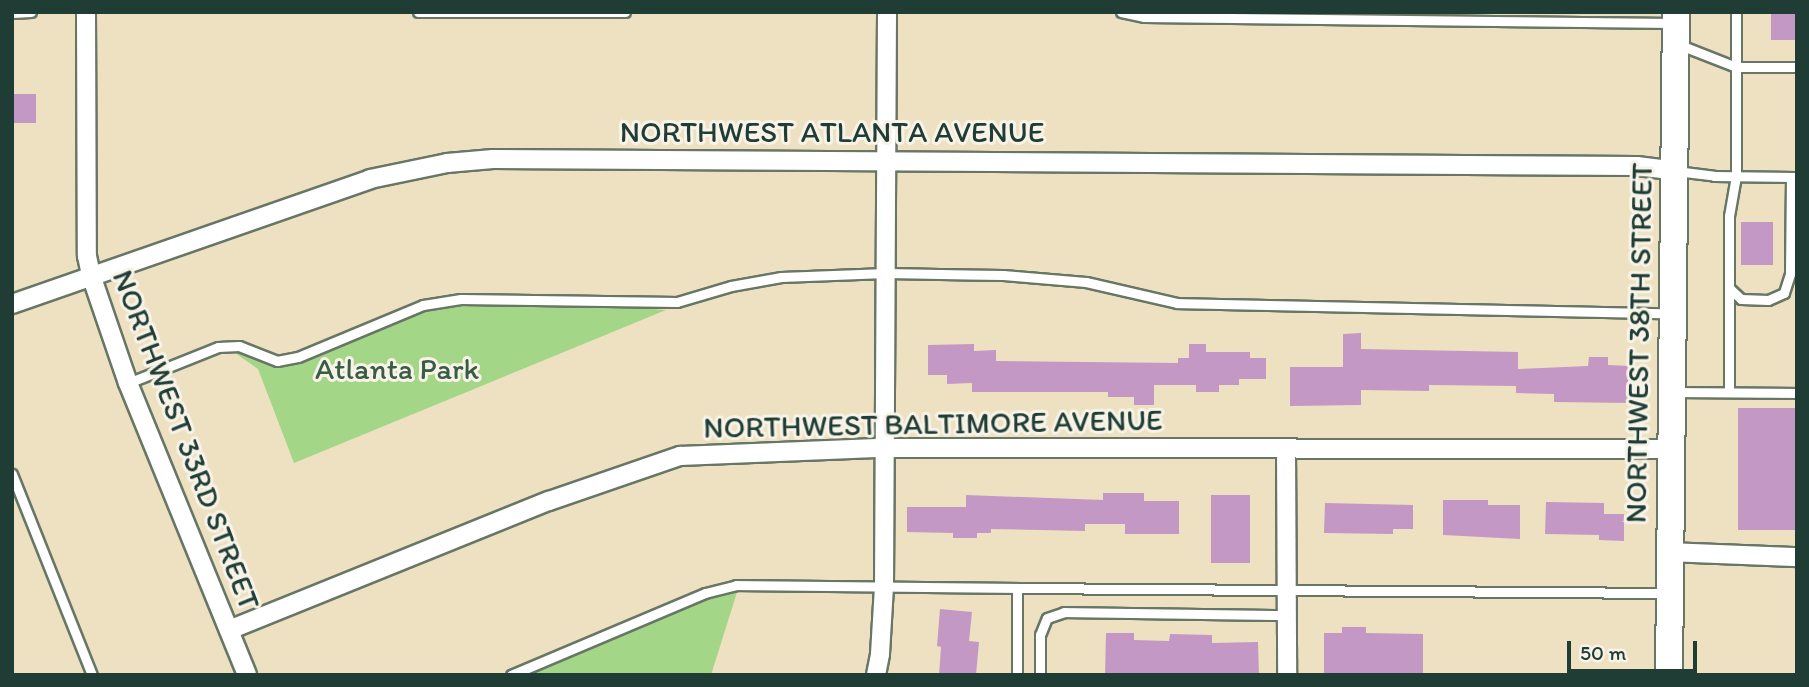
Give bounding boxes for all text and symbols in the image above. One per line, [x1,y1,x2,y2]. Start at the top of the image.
street label: NORTHWEST ATLANTA AVENUE [621,114,1043,150]
street label: NORTHWEST 38TH STREET [1618,162,1660,524]
street label: NORTHWEST 33RD STREET [105,266,267,614]
park label: Atlanta Park [315,351,479,387]
street label: NORTHWEST BALTIMORE AVENUE [705,402,1161,446]
scale bar [1571,628,1700,672]
text: 50 m [1580,640,1626,665]

